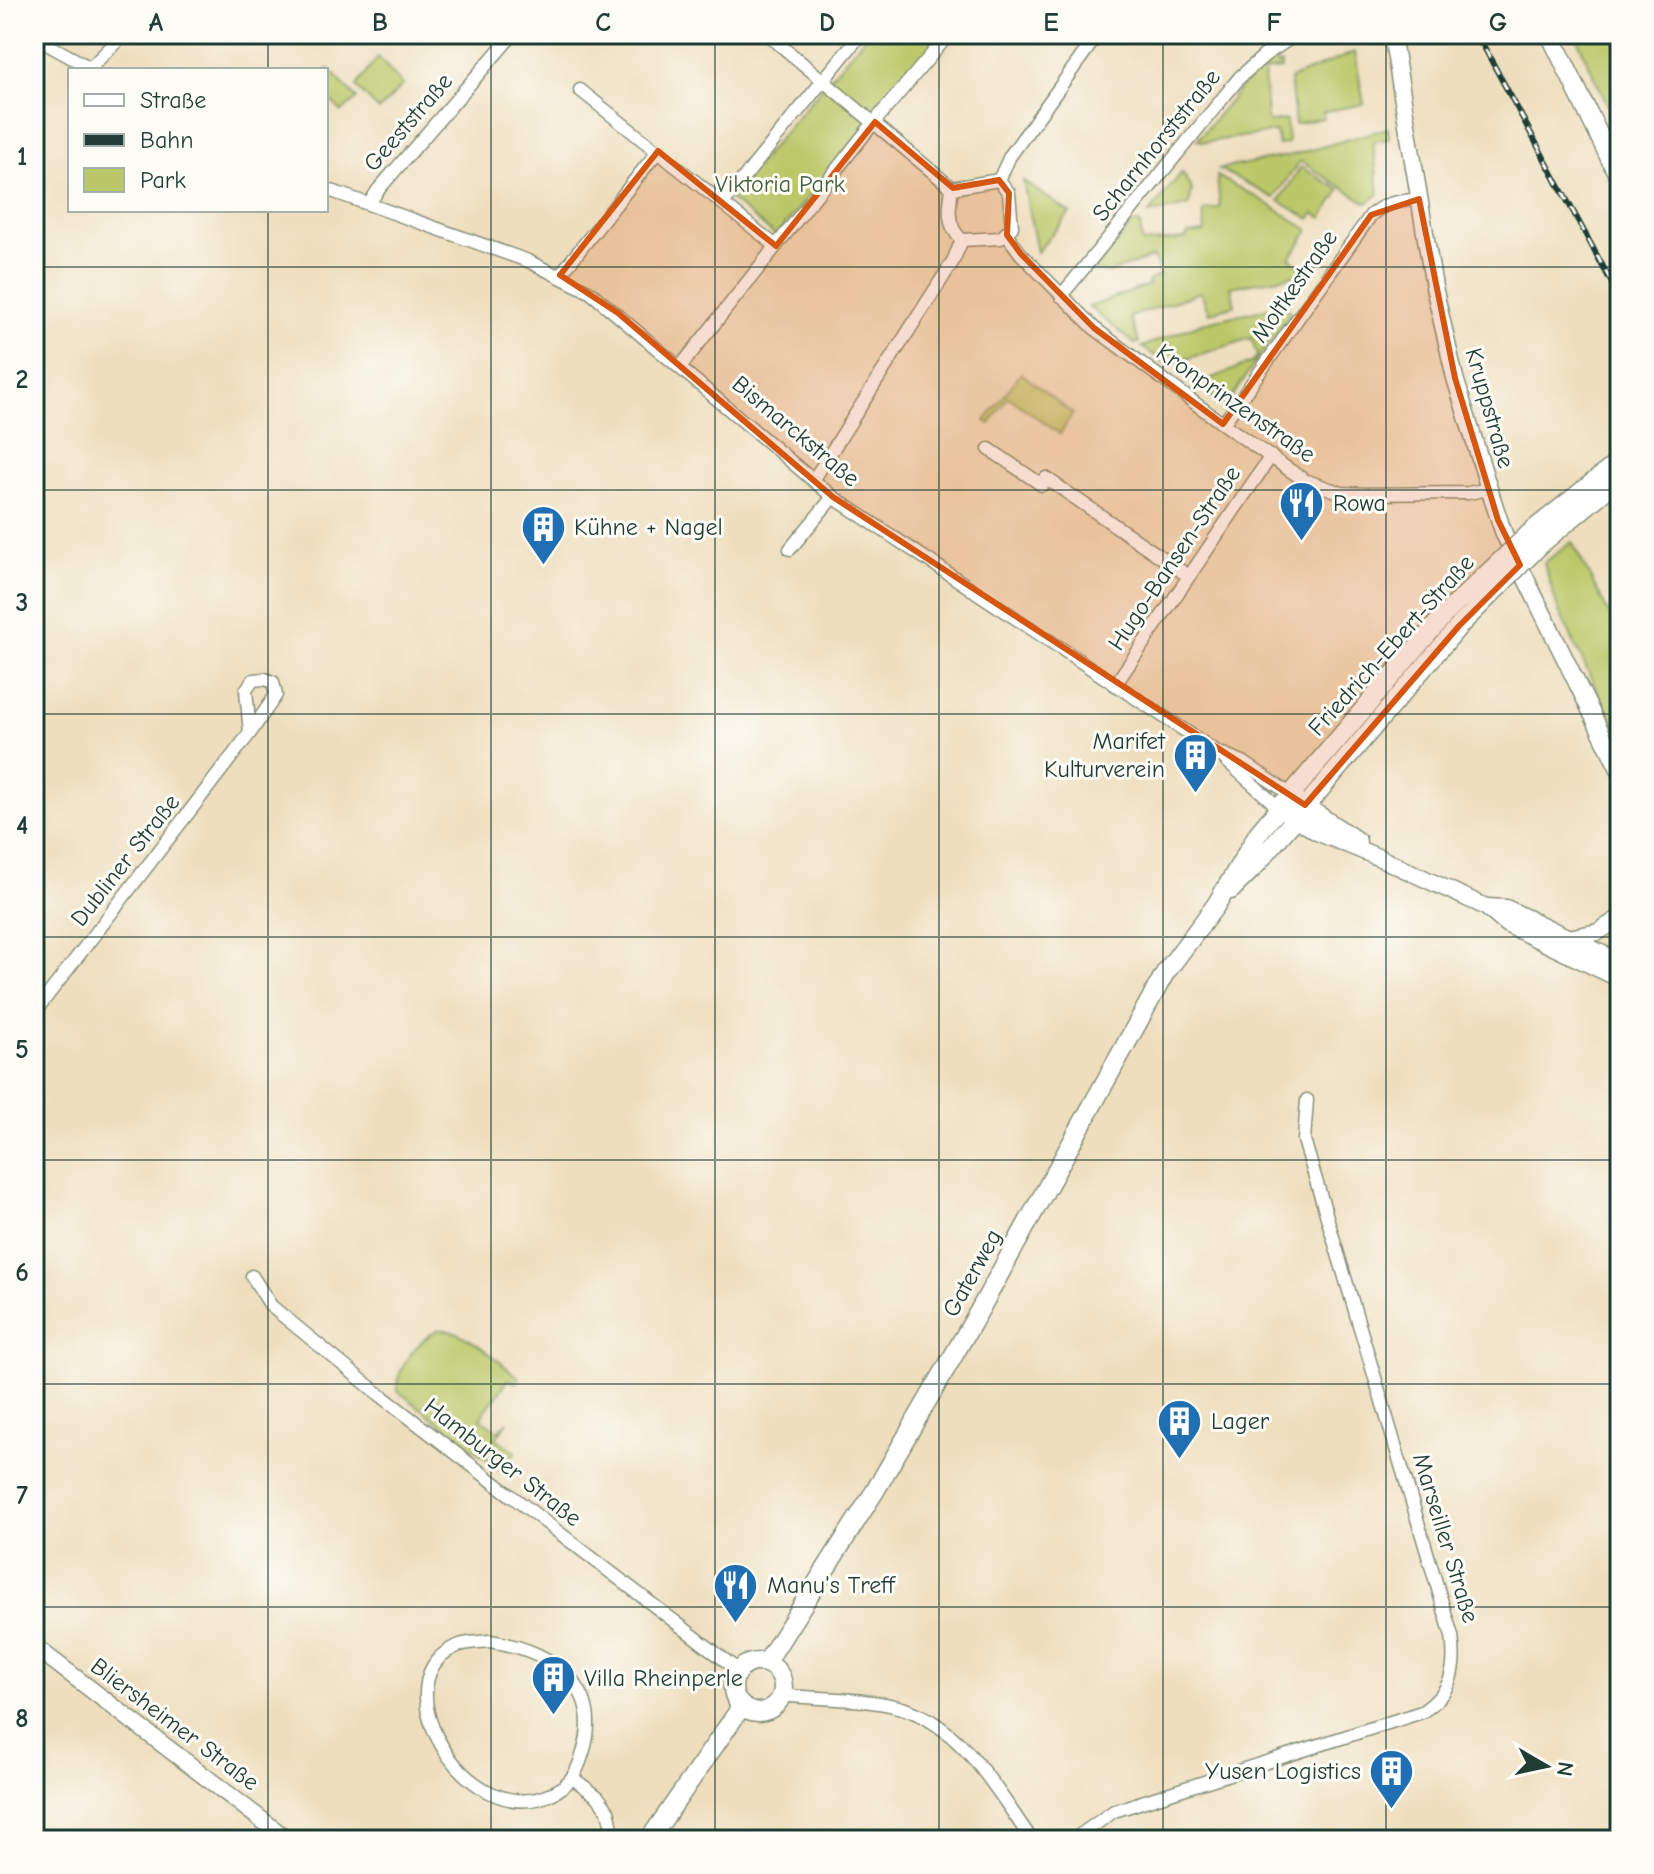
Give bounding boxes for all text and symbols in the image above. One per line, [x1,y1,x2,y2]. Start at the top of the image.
text: A [149,8,164,38]
text: B [372,8,388,38]
text: C [595,8,611,38]
text: D [819,8,835,38]
text: E [1043,8,1059,38]
text: F [1266,8,1282,38]
text: G [1489,8,1507,38]
street label: Scharnhorststraße [1086,63,1226,227]
street label: Geeststraße [358,67,458,177]
legend [68,68,328,212]
text: Straße [140,86,206,114]
text: Bahn [140,126,193,154]
text: 1 [17,142,27,172]
text: Park [140,166,186,194]
park label: Viktoria Park [715,170,845,198]
street label: Moltkestraße [1245,224,1343,348]
street label: Kronprinzenstraße [1151,338,1321,468]
street label: Kruppstraße [1460,345,1520,471]
text: 2 [16,365,28,395]
street label: Bismarckstraße [727,370,865,492]
street label: Hugo-Bansen-Straße [1102,461,1246,655]
restaurant icon: Rowa [1278,479,1326,542]
place label: Rowa [1333,489,1386,517]
building icon: Kühne + Nagel [519,503,567,566]
place label: Kühne + Nagel [574,513,723,541]
street label: Friedrich-Ebert-Straße [1302,549,1480,741]
text: 3 [16,588,28,618]
place label: Marifet Kulturverein [1044,727,1166,783]
building icon: Marifet Kulturverein [1172,731,1220,794]
street label: Dubliner Straße [65,788,185,932]
text: 4 [16,811,28,841]
text: 5 [15,1035,29,1065]
street label: Gaterweg [936,1224,1008,1322]
text: 6 [15,1258,29,1288]
street label: Hamburger Straße [419,1392,587,1532]
building icon: Lager [1156,1397,1204,1460]
place label: Lager [1211,1407,1270,1435]
street label: Marseiller Straße [1407,1450,1485,1626]
text: 7 [16,1481,28,1511]
restaurant icon: Manu's Treff [712,1561,760,1624]
place label: Manu's Treff [767,1571,896,1599]
street label: Bliersheimer Straße [85,1652,265,1796]
building icon: Villa Rheinperle [529,1654,577,1717]
place label: Villa Rheinperle [584,1664,743,1692]
text: 8 [15,1704,29,1734]
north arrow [1506,1726,1586,1806]
building icon: Yusen Logistics [1368,1747,1416,1810]
place label: Yusen Logistics [1205,1757,1361,1785]
text: N [1551,1760,1579,1778]

